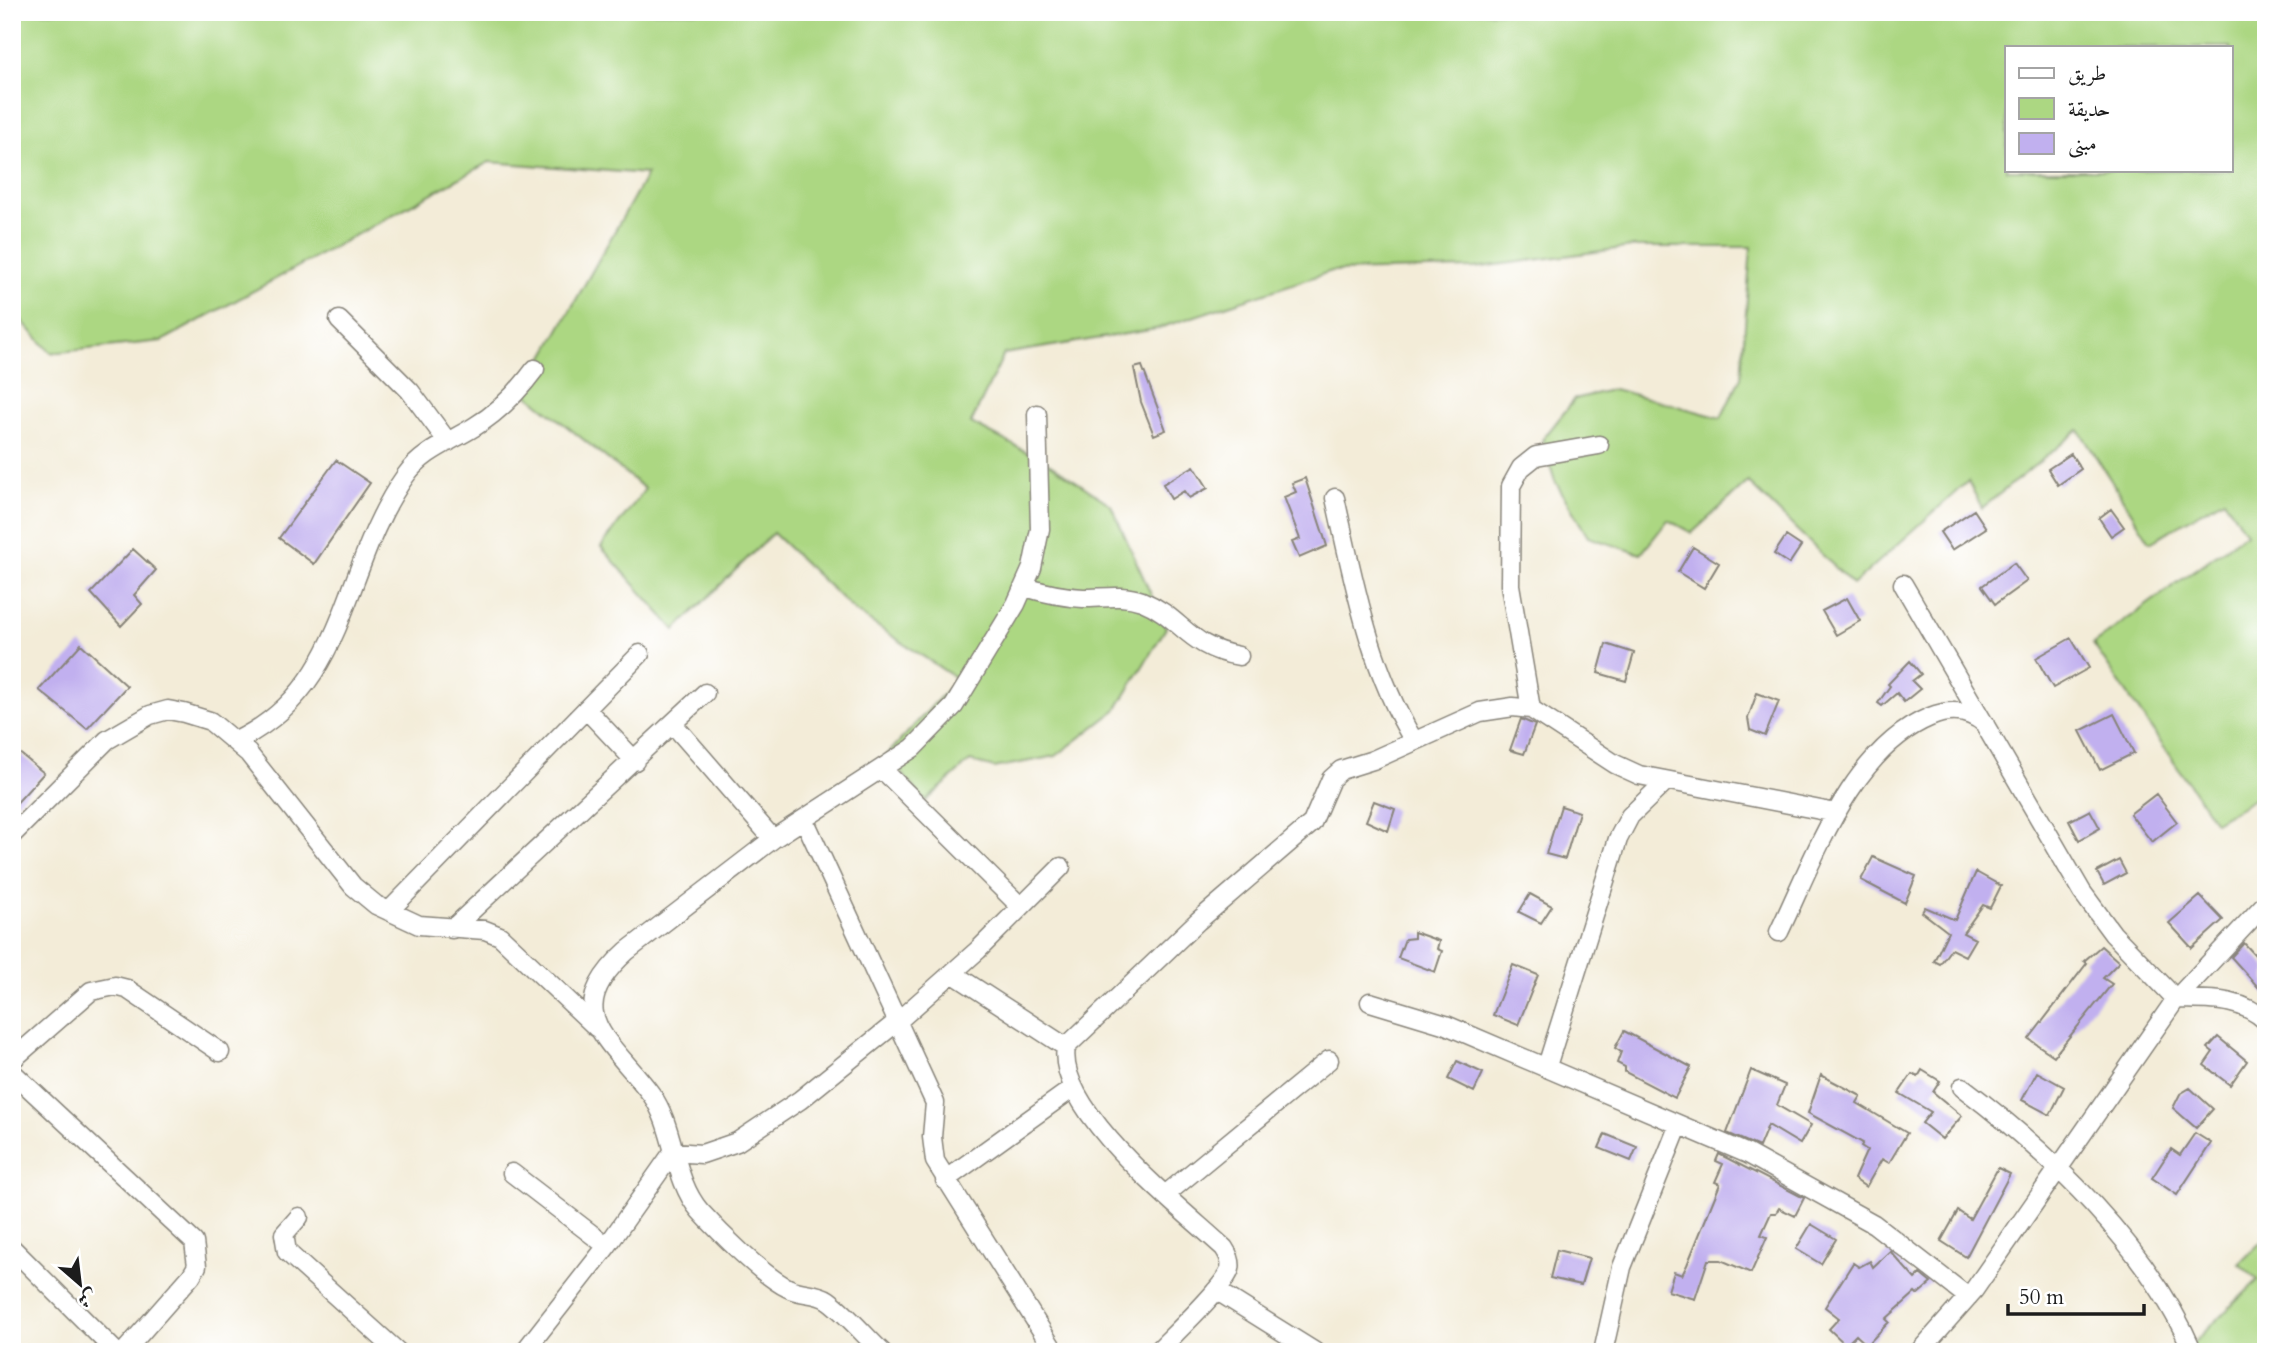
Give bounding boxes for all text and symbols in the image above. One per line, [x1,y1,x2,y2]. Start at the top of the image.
legend [2005,46,2232,172]
text: طريق [2068,59,2106,88]
text: حديقة [2068,95,2111,124]
text: مبنى [2068,129,2097,158]
north arrow [46,1248,116,1318]
scale bar [2008,1273,2145,1317]
text: ش [73,1282,102,1314]
text: 50 m [2019,1283,2064,1312]

